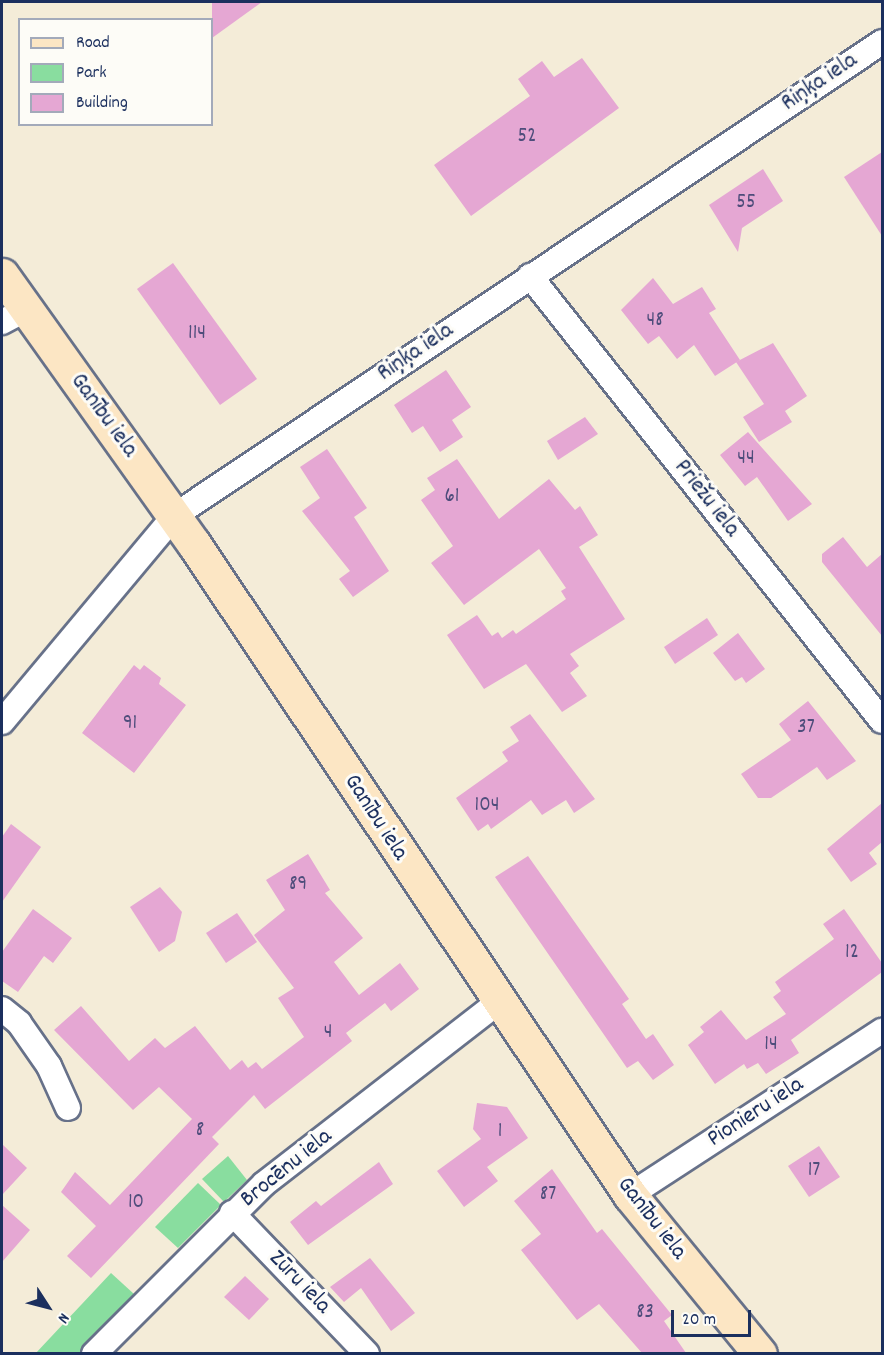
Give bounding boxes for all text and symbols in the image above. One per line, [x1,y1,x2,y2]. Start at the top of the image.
legend [18,18,213,126]
text: Road [76,31,110,56]
street label: Riņķa iela [777,47,863,119]
text: Park [76,61,107,86]
text: Building [76,91,128,116]
house number: 52 [518,124,536,150]
house number: 55 [736,190,756,216]
house number: 48 [646,308,664,334]
street label: Riņķa iela [373,317,459,389]
house number: 114 [188,321,206,347]
street label: Ganību iela [63,368,143,464]
house number: 44 [737,446,755,472]
street label: Priežu iela [667,454,745,544]
house number: 61 [445,484,459,510]
house number: 91 [123,711,137,737]
house number: 37 [797,715,815,741]
street label: Ganību iela [336,769,414,867]
house number: 104 [475,793,499,819]
house number: 89 [289,872,307,898]
house number: 12 [845,940,859,966]
house number: 4 [324,1020,332,1046]
house number: 14 [764,1032,778,1058]
street label: Pionieru iela [703,1071,809,1155]
house number: 8 [196,1118,204,1144]
house number: 1 [498,1119,502,1145]
street label: Brocēnu iela [235,1123,339,1215]
house number: 17 [808,1158,820,1184]
street label: Ganību iela [610,1172,692,1266]
house number: 87 [540,1182,556,1208]
house number: 10 [128,1190,144,1216]
street label: Zūru iela [262,1245,336,1321]
north arrow [18,1277,78,1337]
scale bar [674,1298,754,1336]
house number: 83 [636,1300,654,1326]
text: N [51,1308,75,1328]
text: 20 m [682,1308,716,1333]

